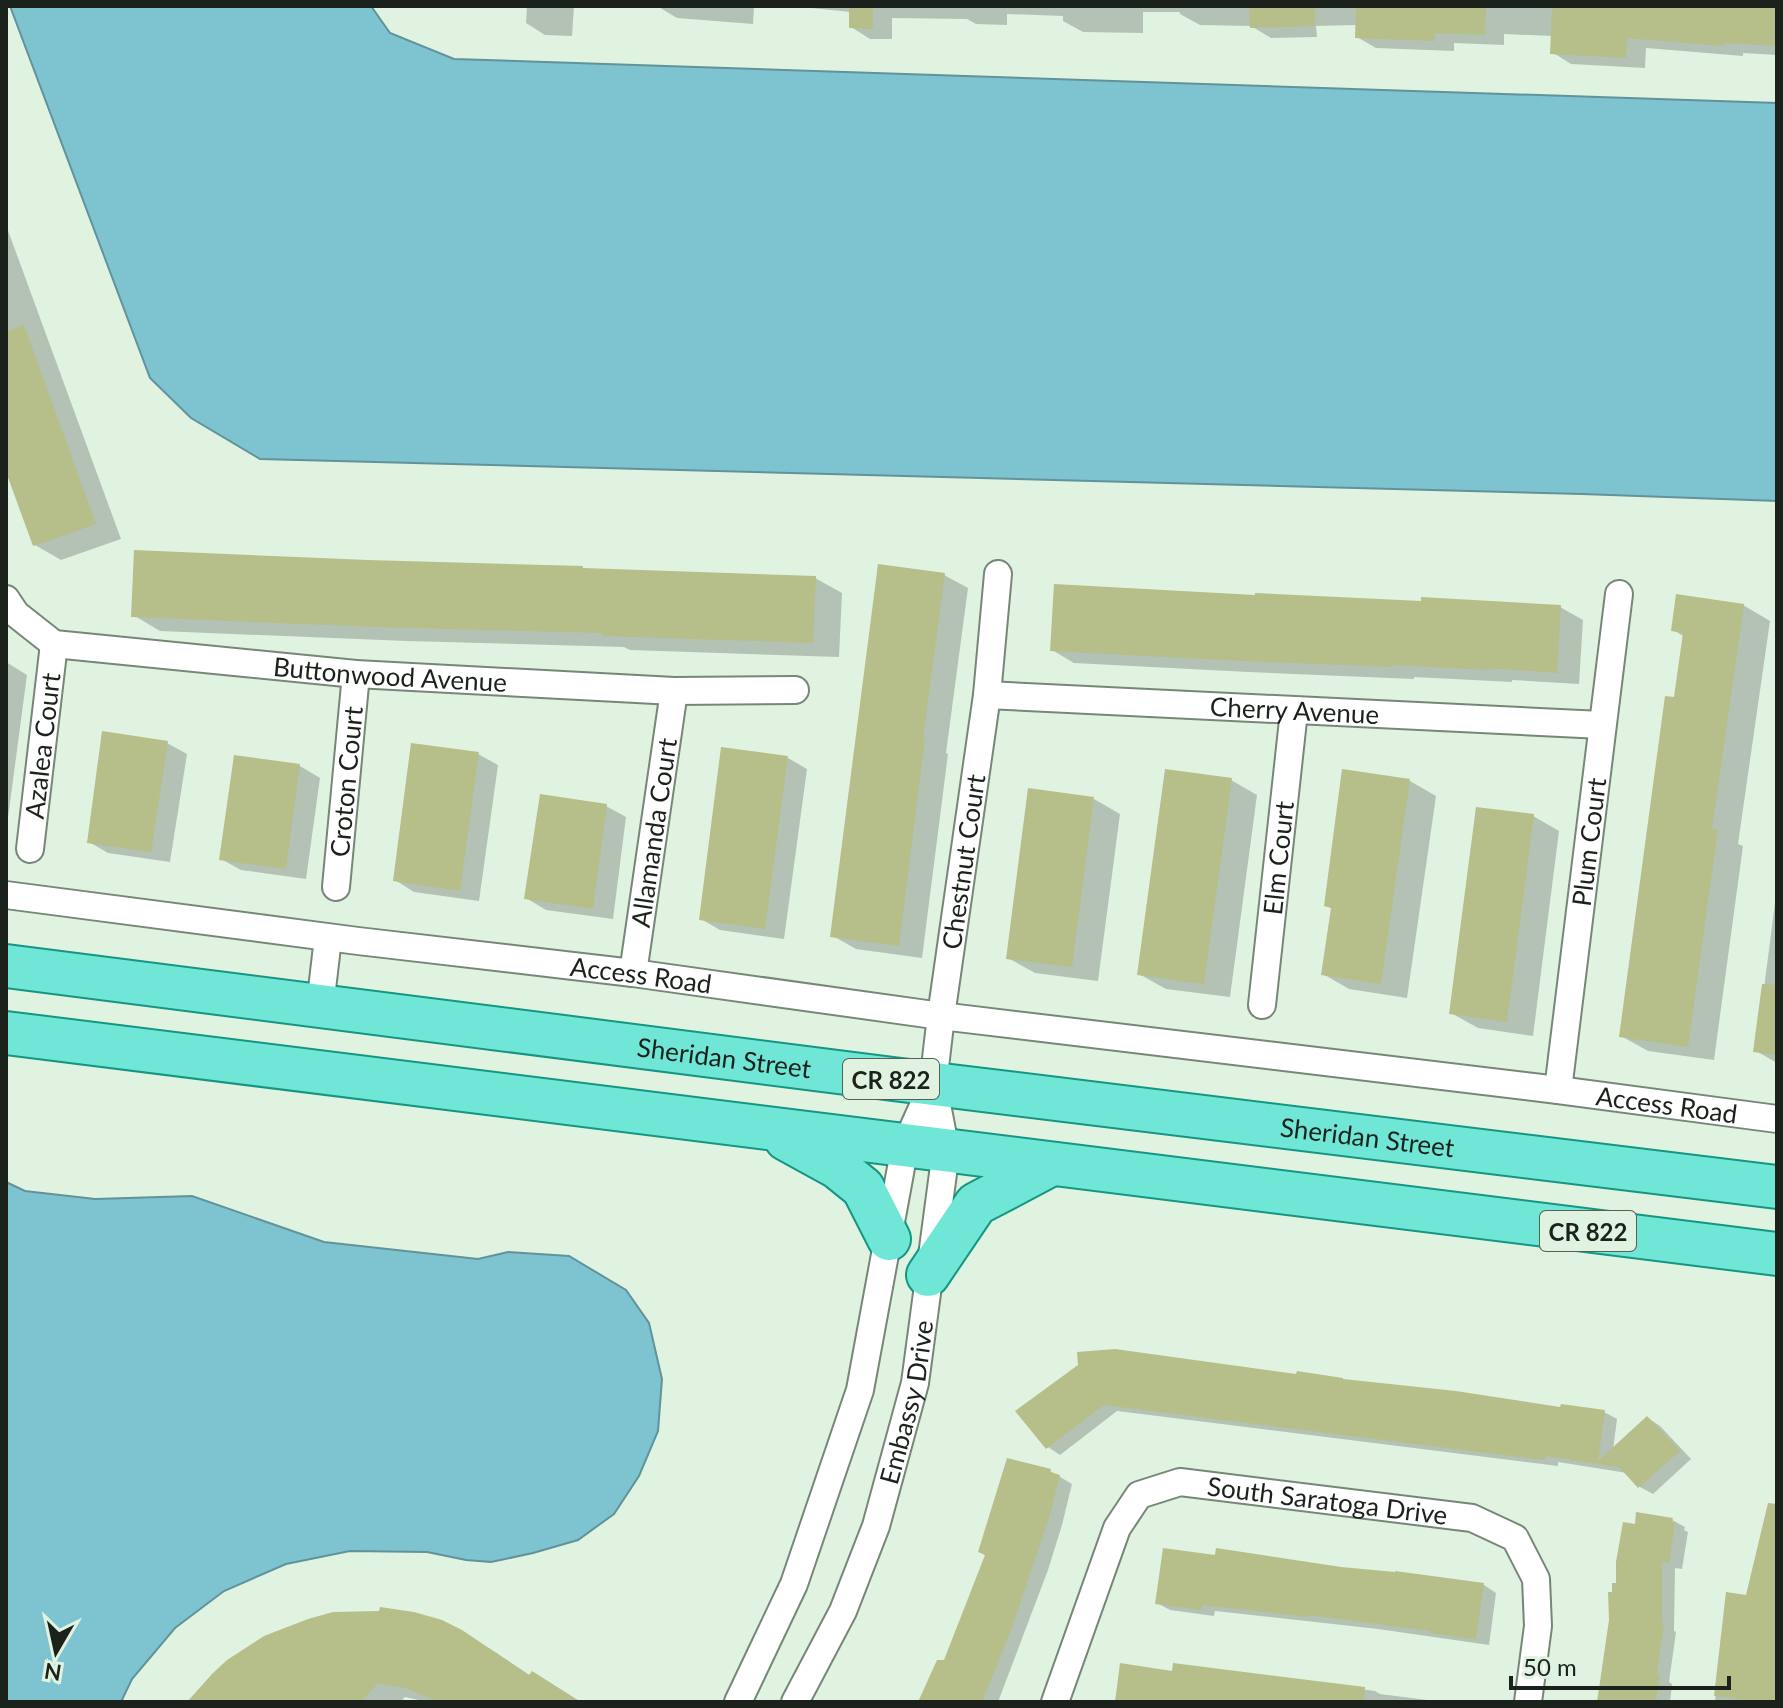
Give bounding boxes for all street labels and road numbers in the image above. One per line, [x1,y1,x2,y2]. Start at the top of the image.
street label: Buttonwood Avenue [272,650,508,698]
street label: Azalea Court [18,670,67,821]
street label: Cherry Avenue [1209,690,1380,730]
street label: Croton Court [323,704,369,858]
street label: Allamanda Court [624,735,683,929]
street label: Chestnut Court [935,771,992,951]
street label: Plum Court [1565,775,1612,908]
street label: Elm Court [1256,799,1300,916]
street label: Access Road [569,950,714,1000]
street label: Sheridan Street [635,1031,814,1085]
road number: CR 822 [843,1059,939,1099]
street label: Access Road [1594,1079,1739,1130]
street label: Sheridan Street [1278,1110,1457,1164]
road number: CR 822 [1540,1211,1636,1251]
street label: Embassy Drive [872,1318,939,1487]
street label: South Saratoga Drive [1206,1470,1449,1531]

